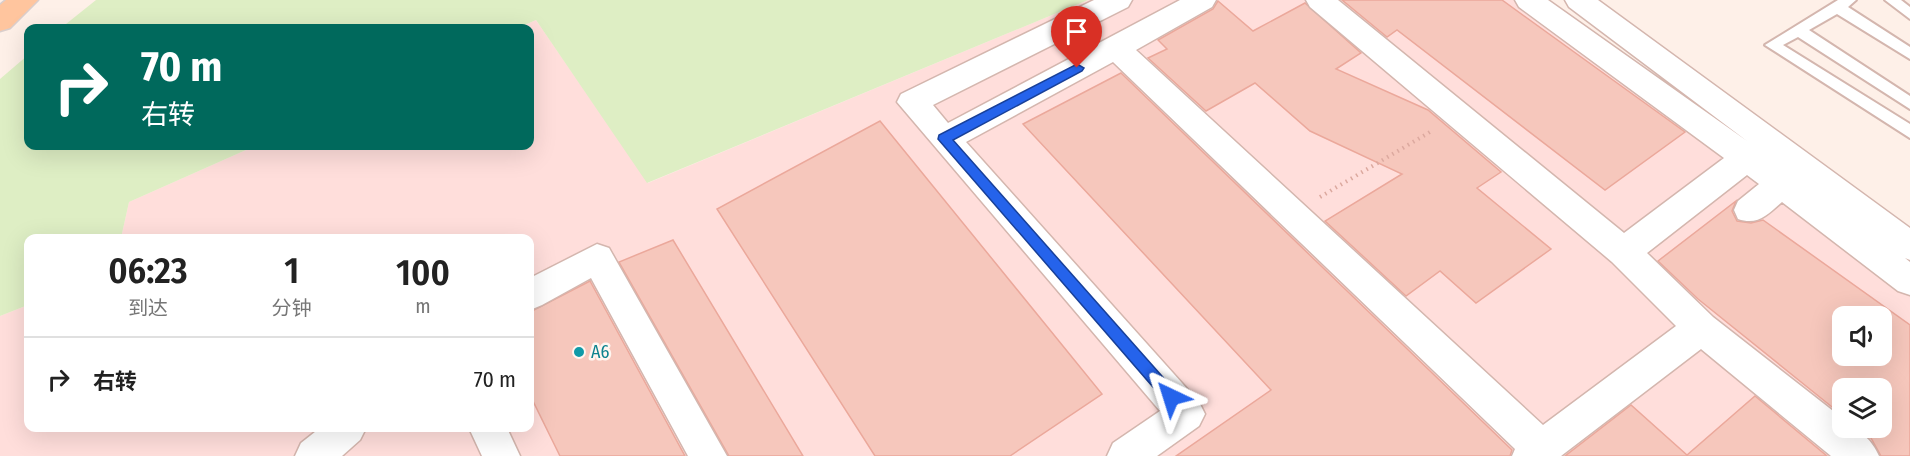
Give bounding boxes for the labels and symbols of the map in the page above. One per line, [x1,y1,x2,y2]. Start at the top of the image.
pin [1051,6,1102,68]
place label: A6 [591,341,609,363]
marker: A6 [572,345,586,359]
position arrow [1139,365,1203,429]

